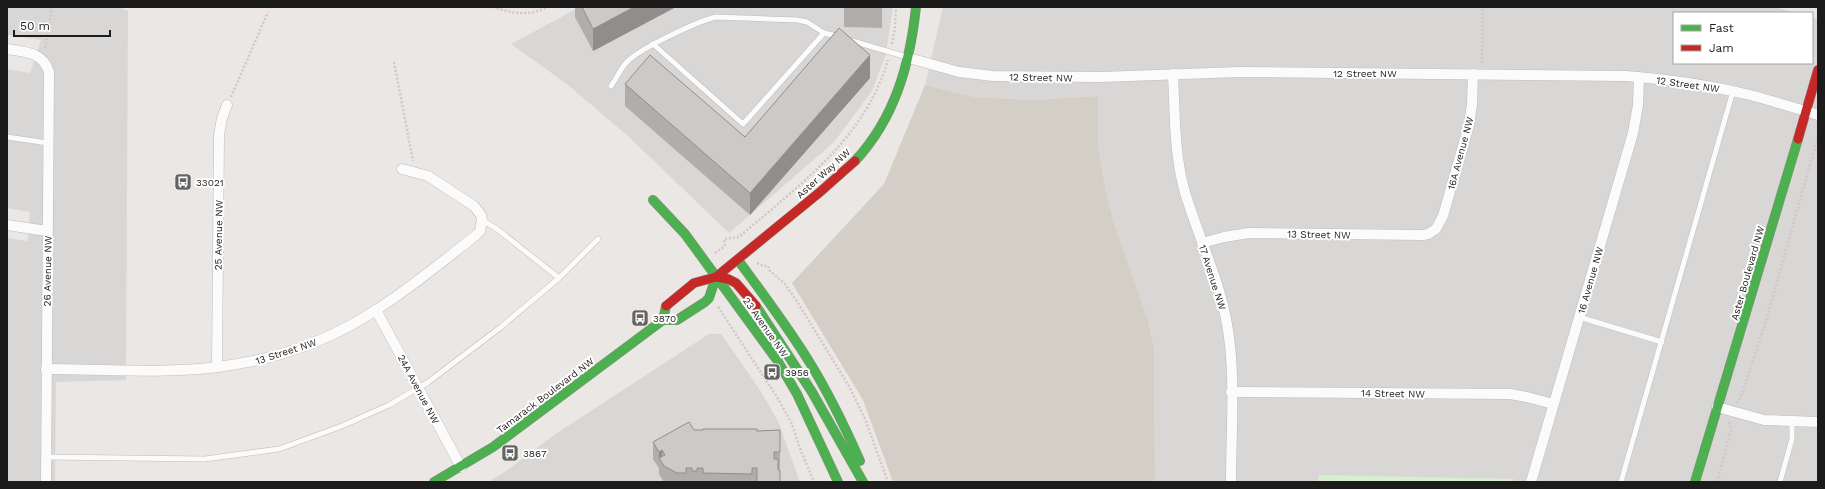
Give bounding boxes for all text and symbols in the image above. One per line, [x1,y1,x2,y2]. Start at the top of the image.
scale bar [14,12,110,38]
legend [1673,12,1813,64]
text: 50 m [20,19,50,33]
text: Fast [1709,21,1734,35]
text: Jam [1709,41,1734,55]
street label: 12 Street NW [1333,68,1397,79]
street label: 12 Street NW [1009,71,1073,84]
street label: 12 Street NW [1656,75,1721,94]
street label: 16A Avenue NW [1445,115,1476,191]
street label: Aster Way NW [794,146,853,200]
bus stop icon: 33021 [173,172,193,192]
place label: 33021 [196,177,224,188]
street label: 25 Avenue NW [212,199,225,270]
street label: Aster Boulevard NW [1729,224,1766,322]
street label: 13 Street NW [1287,228,1351,241]
street label: 26 Avenue NW [41,235,54,306]
street label: 17 Avenue NW [1197,243,1228,312]
street label: 16 Avenue NW [1576,245,1605,315]
street label: 23 Avenue NW [741,295,791,360]
bus stop icon: 3870 [630,308,650,328]
place label: 3870 [653,313,676,324]
street label: 13 Street NW [254,336,318,367]
street label: 24A Avenue NW [396,353,442,426]
street label: Tamarack Boulevard NW [495,355,596,435]
bus stop icon: 3956 [762,362,782,382]
place label: 3956 [785,367,809,378]
street label: 14 Street NW [1361,387,1425,400]
bus stop icon: 3867 [500,443,520,463]
place label: 3867 [523,448,547,459]

